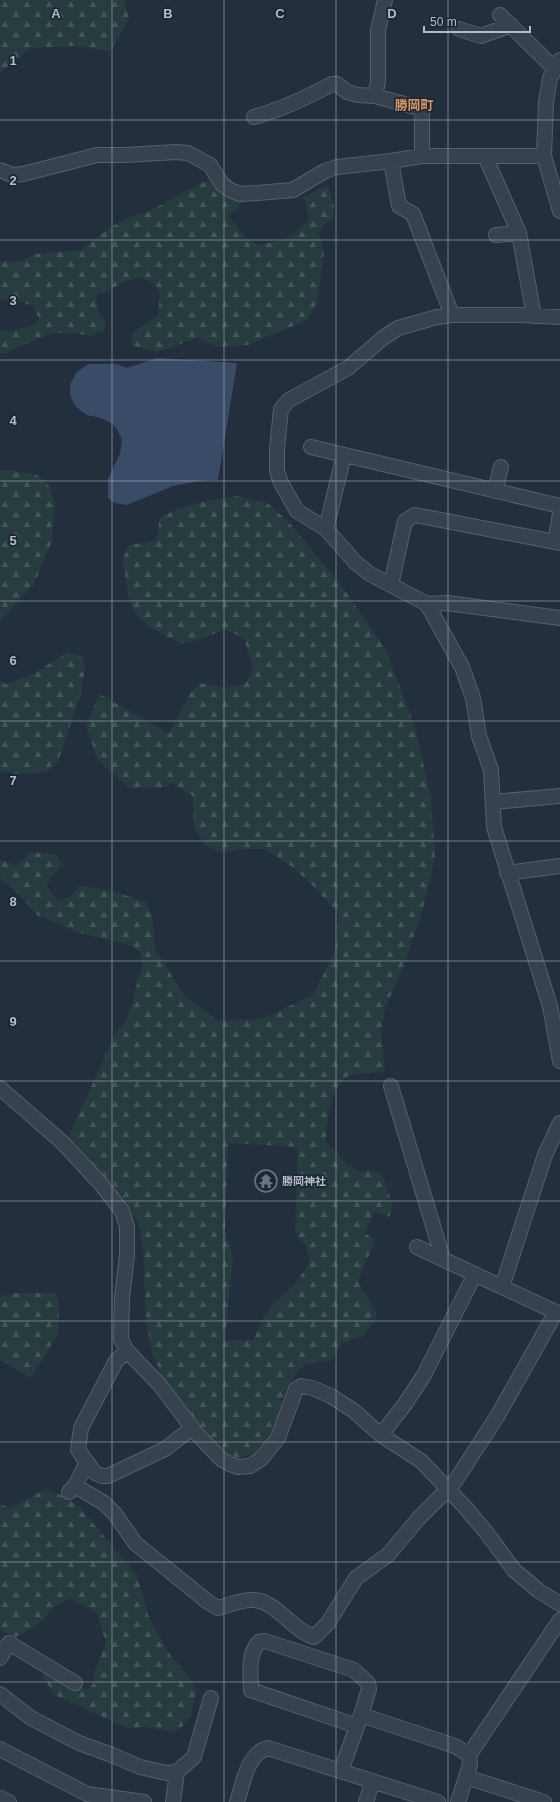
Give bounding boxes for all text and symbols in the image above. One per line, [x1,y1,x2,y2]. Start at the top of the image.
text: A [51,6,61,21]
text: B [163,6,173,21]
text: C [275,6,285,21]
text: D [387,6,397,21]
scale bar [424,8,530,34]
text: 50 m [430,15,457,29]
text: 1 [9,53,17,68]
district label: 勝岡町 [394,98,434,113]
text: 2 [9,173,17,188]
text: 3 [9,293,17,308]
text: 4 [9,413,17,428]
text: 5 [9,533,17,548]
text: 6 [9,653,17,668]
text: 7 [9,773,17,788]
text: 8 [9,894,17,909]
text: 9 [9,1014,17,1029]
temple icon: 勝岡神社 [253,1168,279,1194]
place label: 勝岡神社 [282,1175,326,1187]

